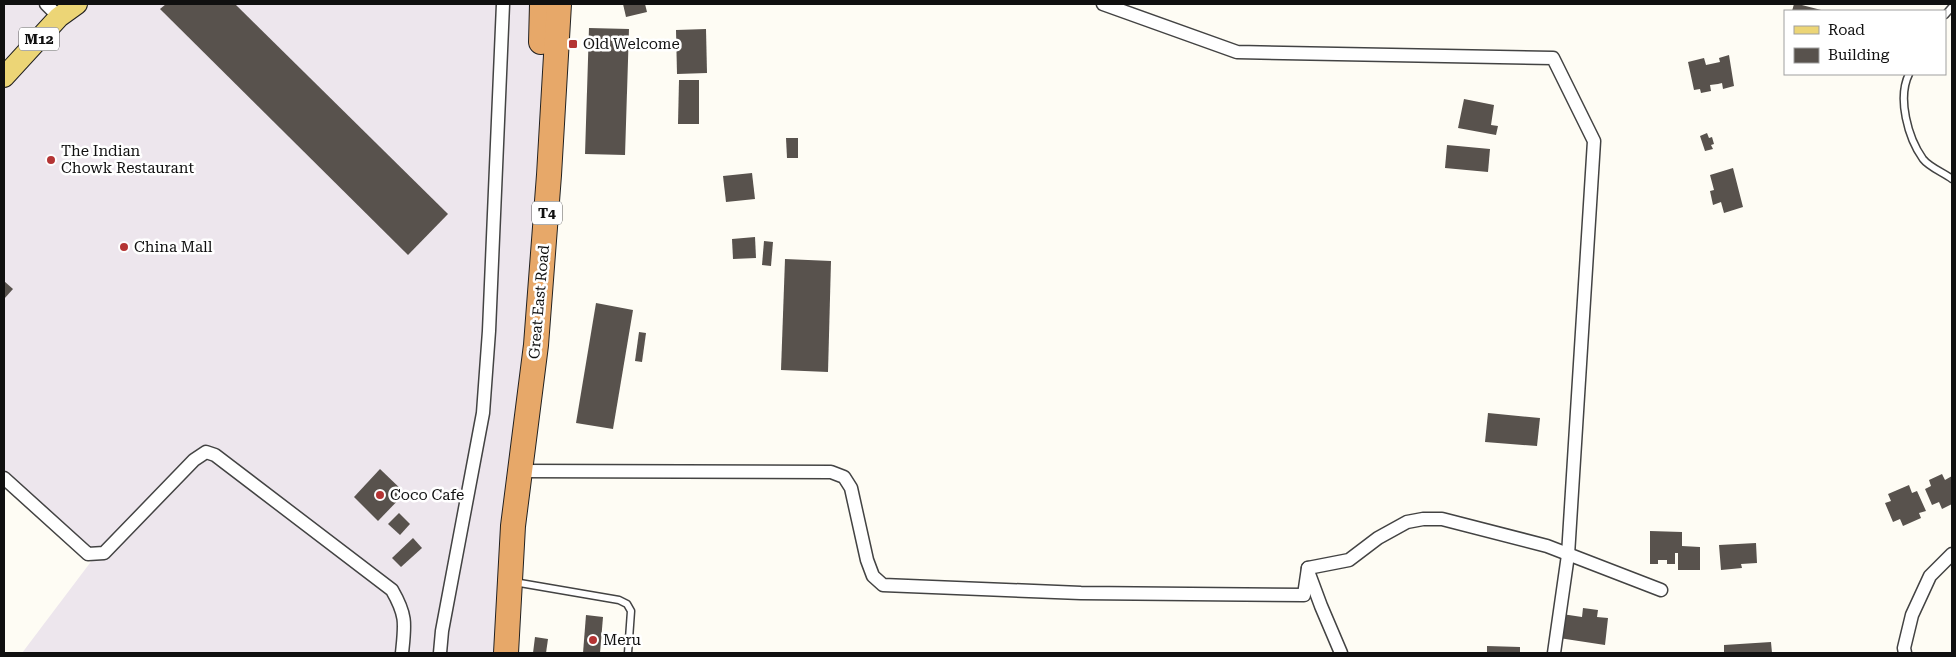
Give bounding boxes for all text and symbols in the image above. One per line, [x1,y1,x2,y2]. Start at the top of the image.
legend [1784,10,1946,75]
text: Road [1828,21,1865,39]
road number: M12 [19,28,59,50]
place label: Old Welcome [583,35,680,53]
marker: Old Welcome [567,38,579,50]
text: Building [1828,46,1890,64]
place label: The Indian Chowk Restaurant [61,142,194,177]
marker: The Indian Chowk Restaurant [45,154,57,166]
road number: T4 [532,202,562,224]
place label: China Mall [134,238,213,256]
marker: China Mall [118,241,130,253]
street label: Great East Road [525,244,553,360]
place label: Coco Cafe [390,486,464,504]
marker: Coco Cafe [374,489,386,501]
place label: Meru [603,631,642,649]
marker: Meru [587,634,599,646]

